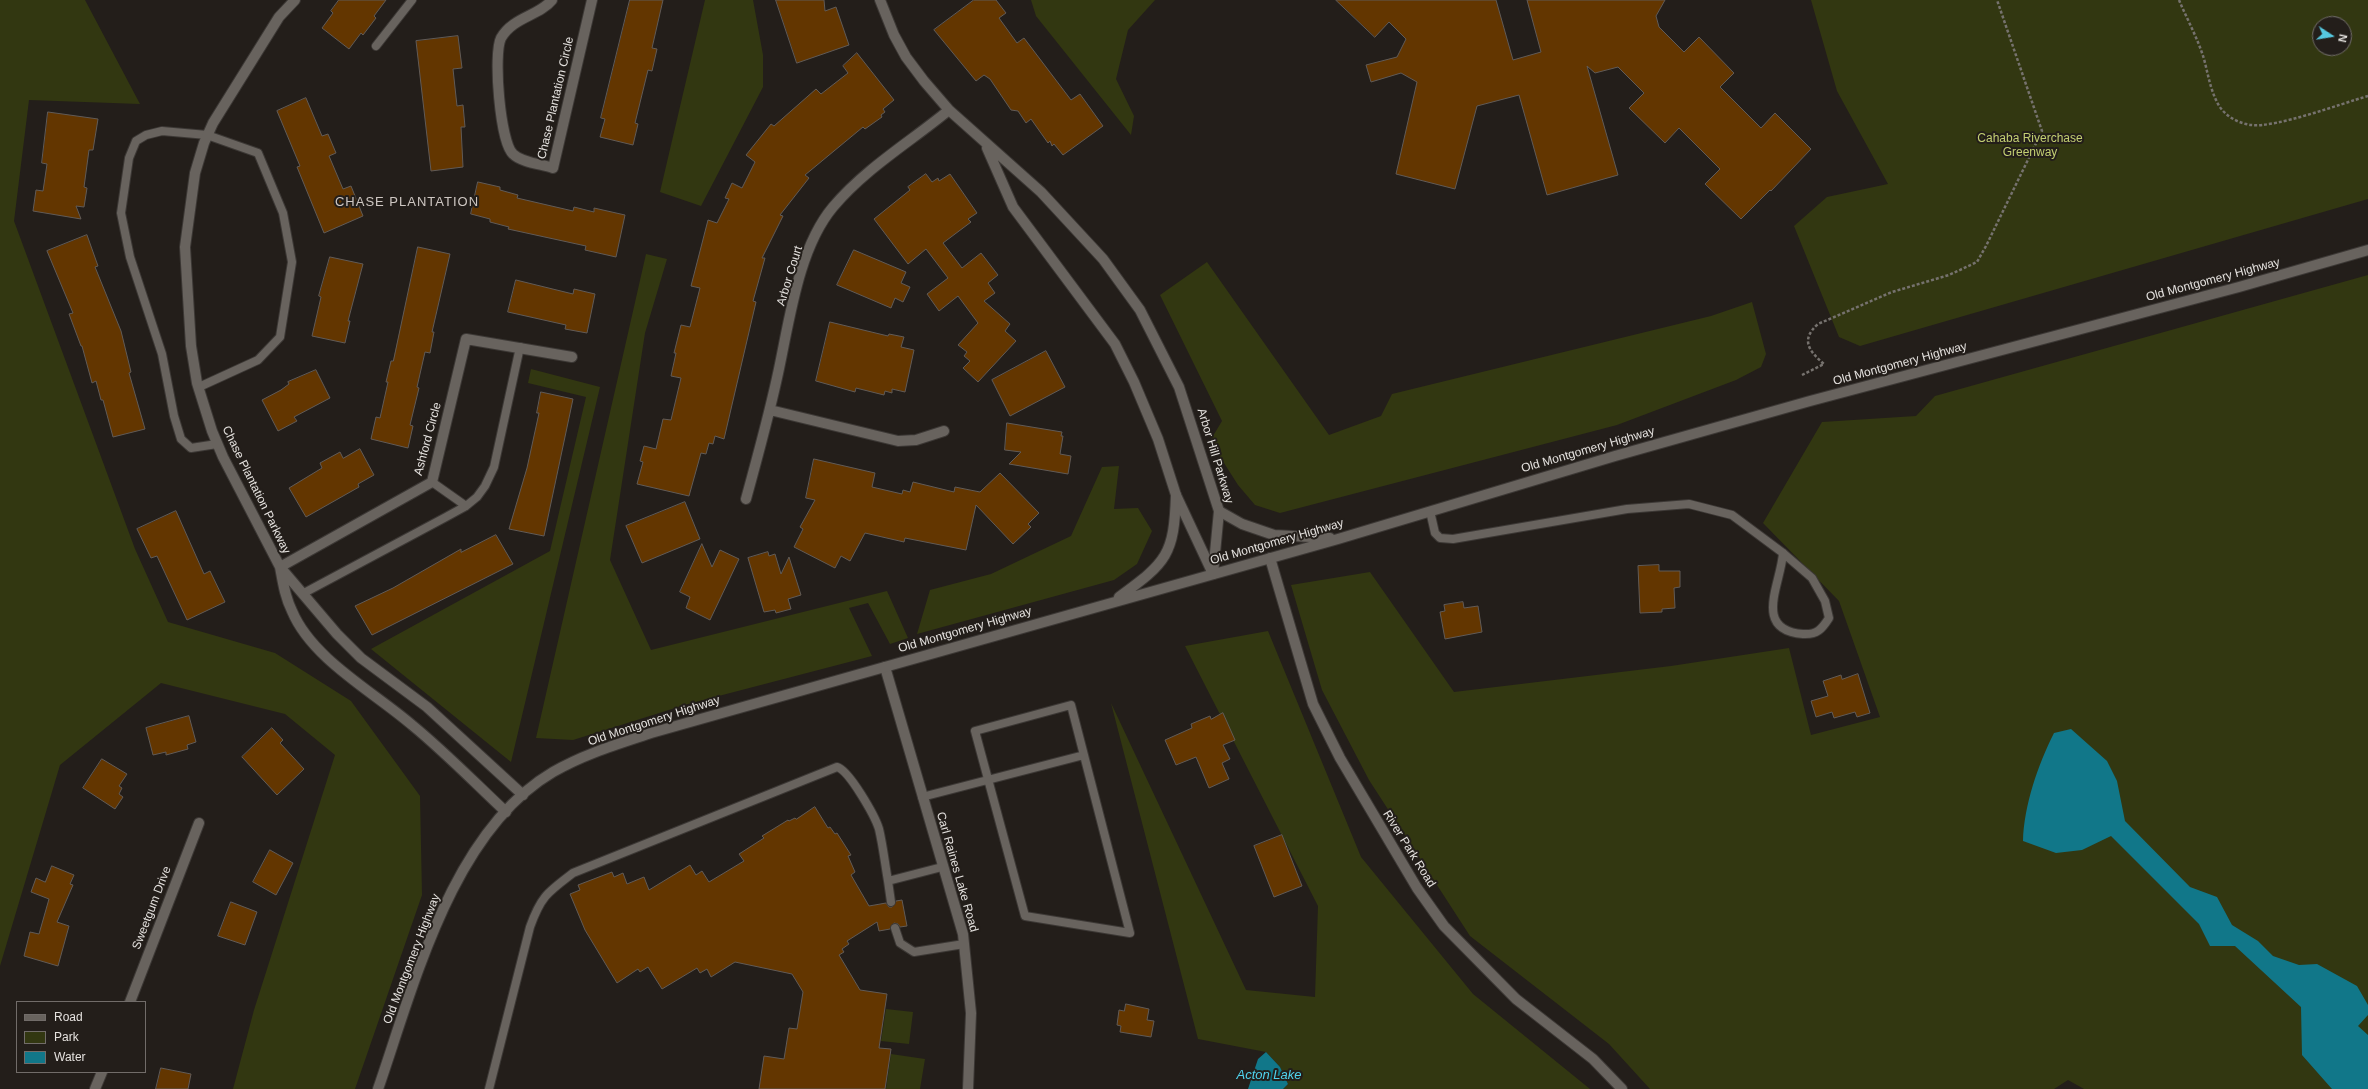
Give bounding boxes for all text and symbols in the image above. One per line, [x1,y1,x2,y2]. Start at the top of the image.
north arrow [2312,16,2352,56]
text: N [2336,33,2349,43]
street label: Chase Plantation Circle [535,35,577,161]
park label: Cahaba Riverchase Greenway [1977,132,2083,160]
district label: CHASE PLANTATION [335,194,479,210]
street label: Arbor Court [774,244,806,308]
street label: Old Montgomery Highway [2144,255,2282,305]
street label: Old Montgomery Highway [1831,339,1969,389]
street label: Ashford Circle [411,401,445,477]
street label: Arbor Hill Parkway [1194,407,1236,505]
street label: Chase Plantation Parkway [219,424,293,556]
street label: Old Montgomery Highway [1520,424,1656,476]
street label: Old Montgomery Highway [1209,516,1345,568]
street label: Old Montgomery Highway [897,604,1033,656]
street label: Old Montgomery Highway [586,693,722,749]
street label: River Park Road [1380,808,1438,890]
street label: Carl Raines Lake Road [933,810,981,934]
street label: Sweetgum Drive [130,864,174,952]
street label: Old Montgomery Highway [381,892,443,1026]
legend [16,1001,146,1073]
text: Road [54,1010,83,1024]
text: Park [54,1030,79,1044]
text: Water [54,1050,86,1064]
water label: Acton Lake [1236,1067,1302,1083]

